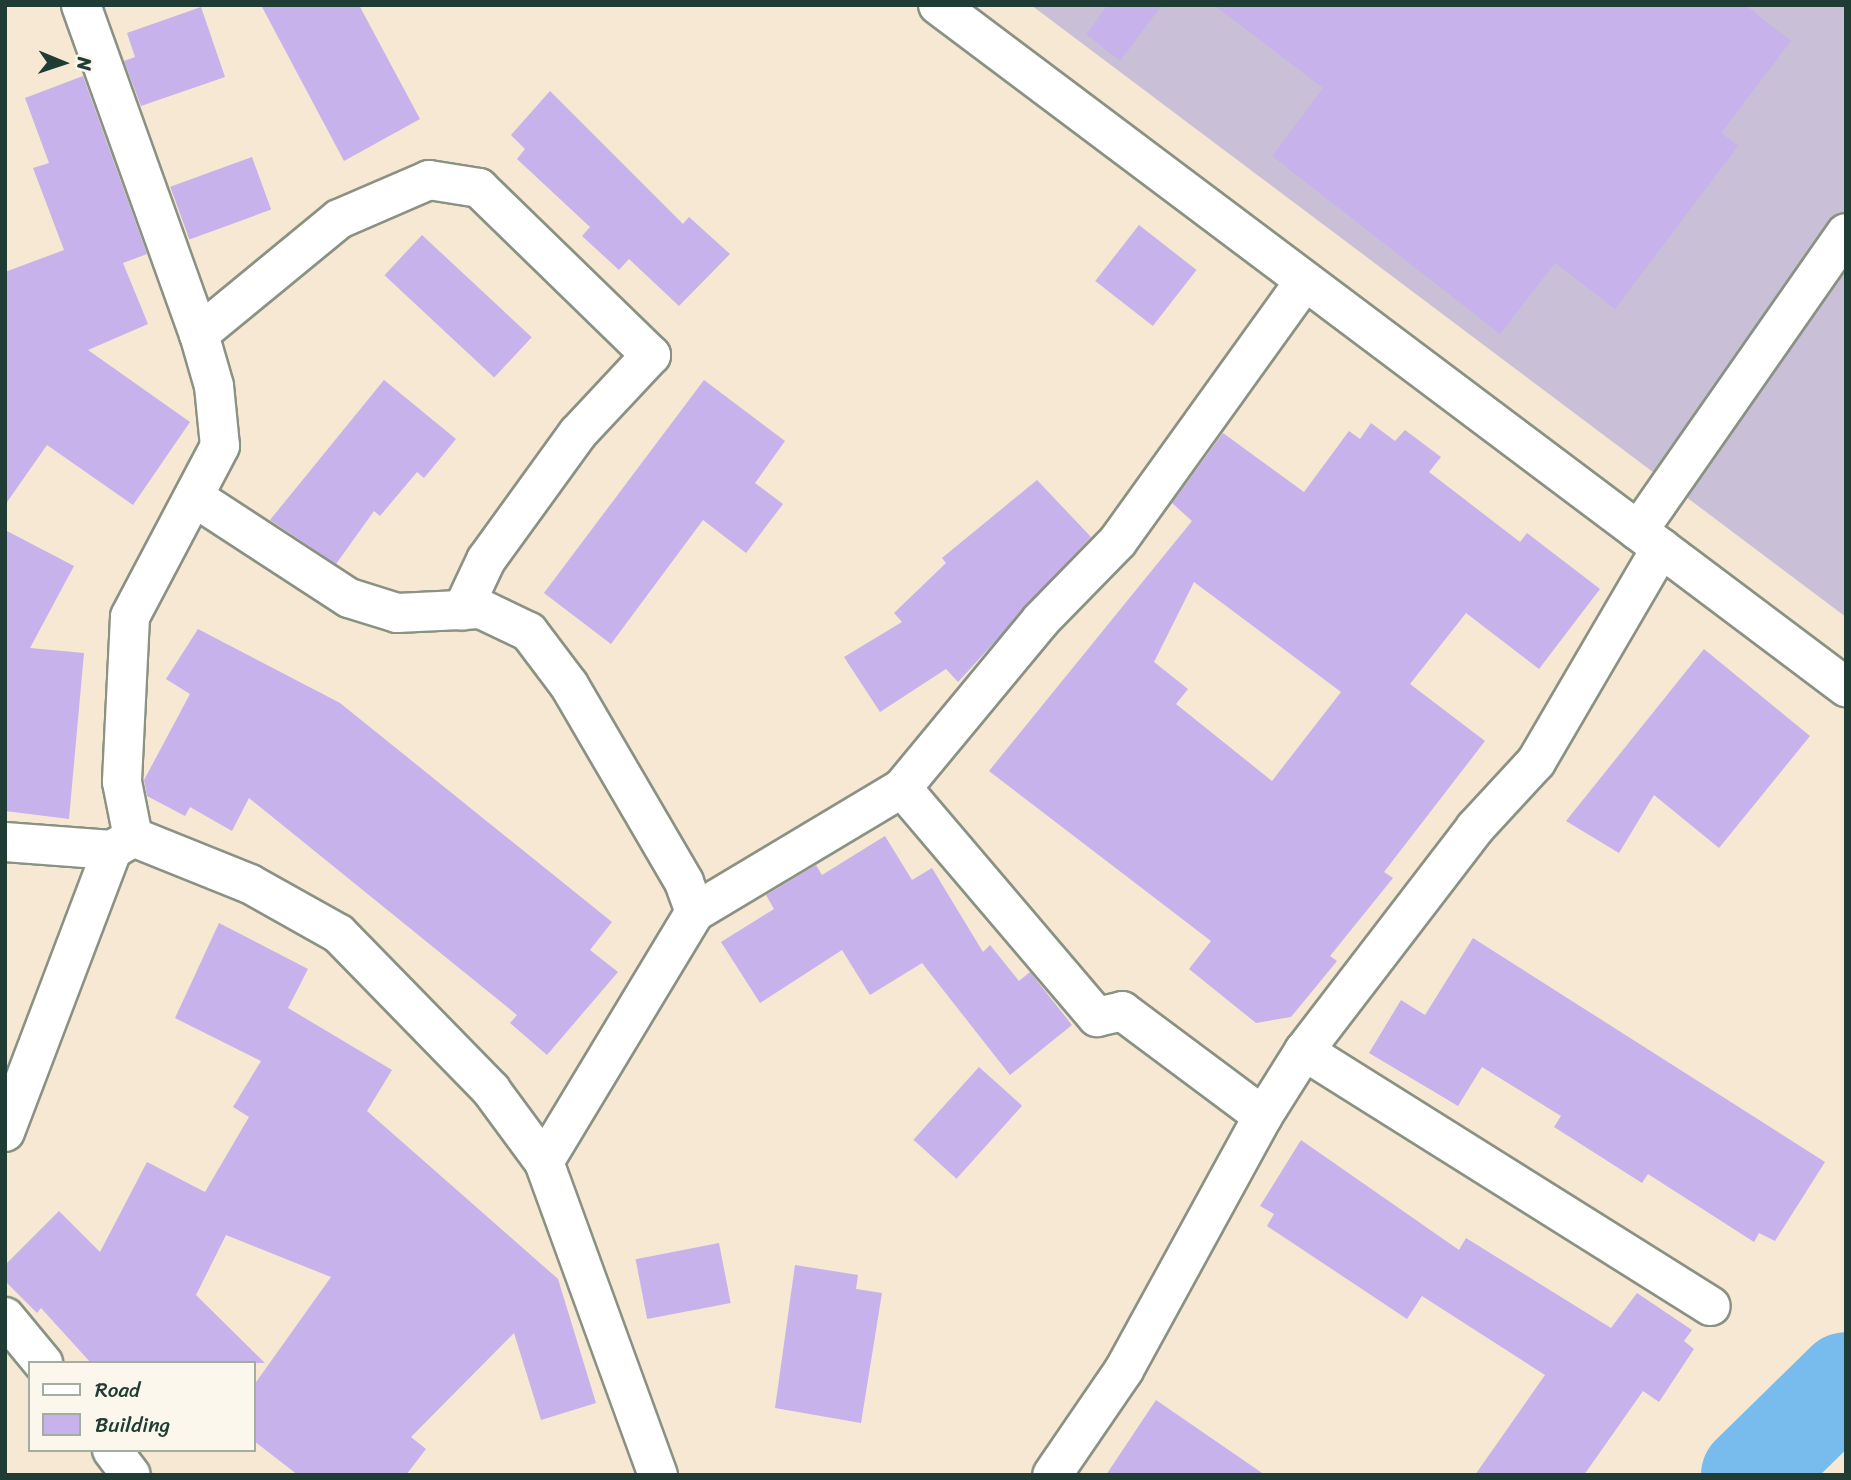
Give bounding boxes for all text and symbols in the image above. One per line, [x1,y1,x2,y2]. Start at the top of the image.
north arrow [28,28,98,98]
text: N [68,57,101,71]
legend [28,1361,256,1452]
text: Road [95,1371,140,1409]
text: Building [95,1406,170,1444]

